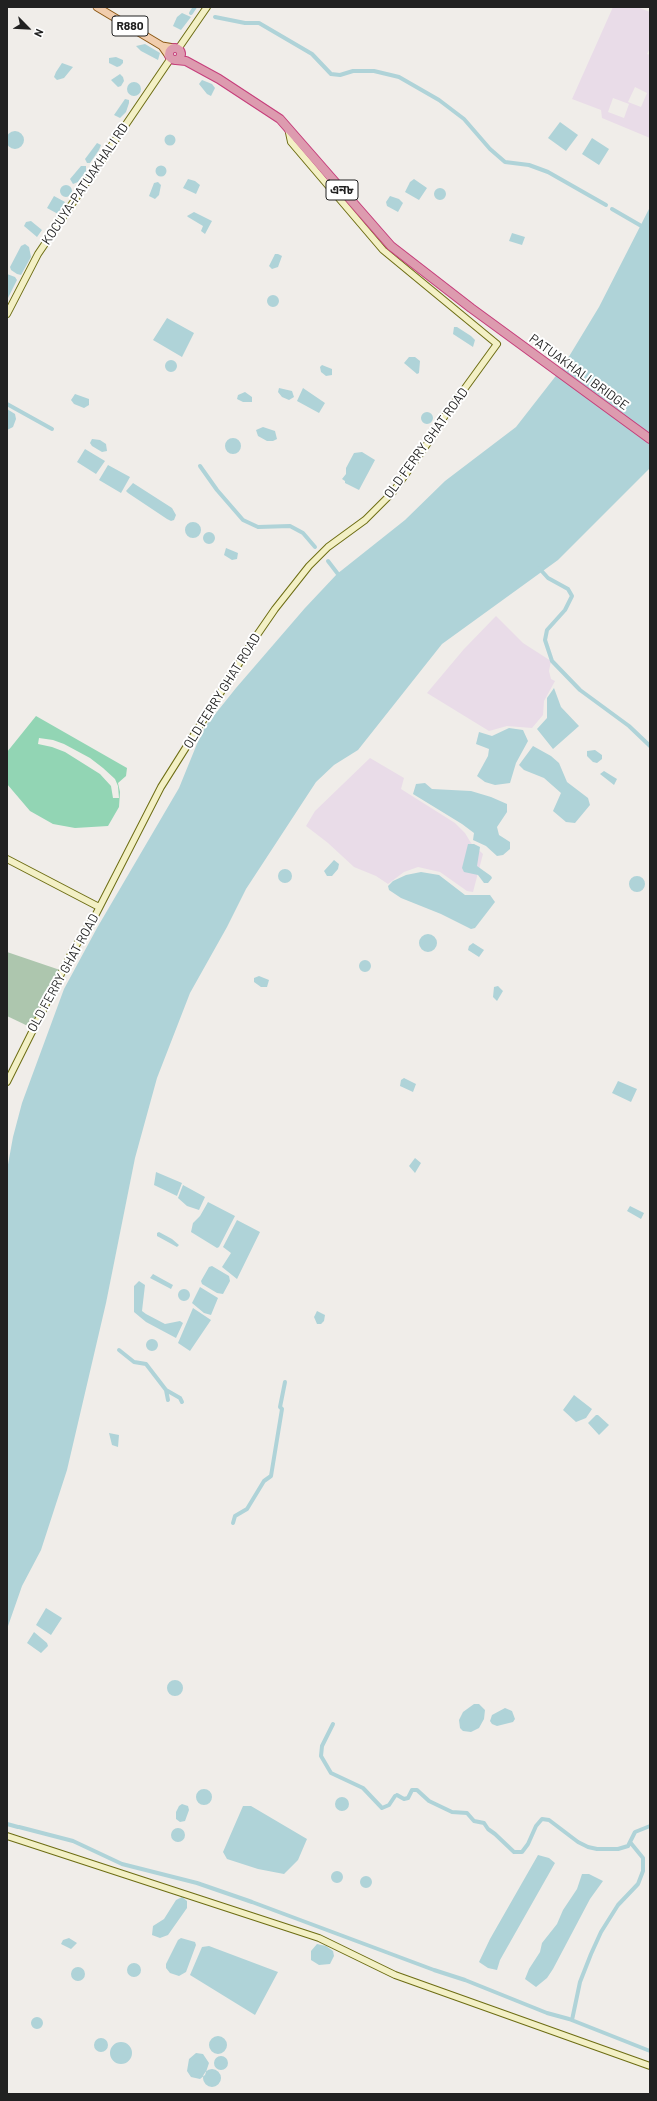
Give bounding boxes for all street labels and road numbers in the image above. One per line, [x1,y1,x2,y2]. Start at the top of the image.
road number: R880 [112,16,148,36]
street label: KOCUYA-PATUAKHALI RD [39,120,131,248]
road number: এন৮ [326,180,358,200]
street label: PATUAKHALI BRIDGE [526,331,632,413]
street label: OLD FERRY GHAT ROAD [381,385,471,501]
street label: OLD FERRY GHAT ROAD [180,631,264,751]
street label: OLD FERRY GHAT ROAD [24,911,102,1035]

